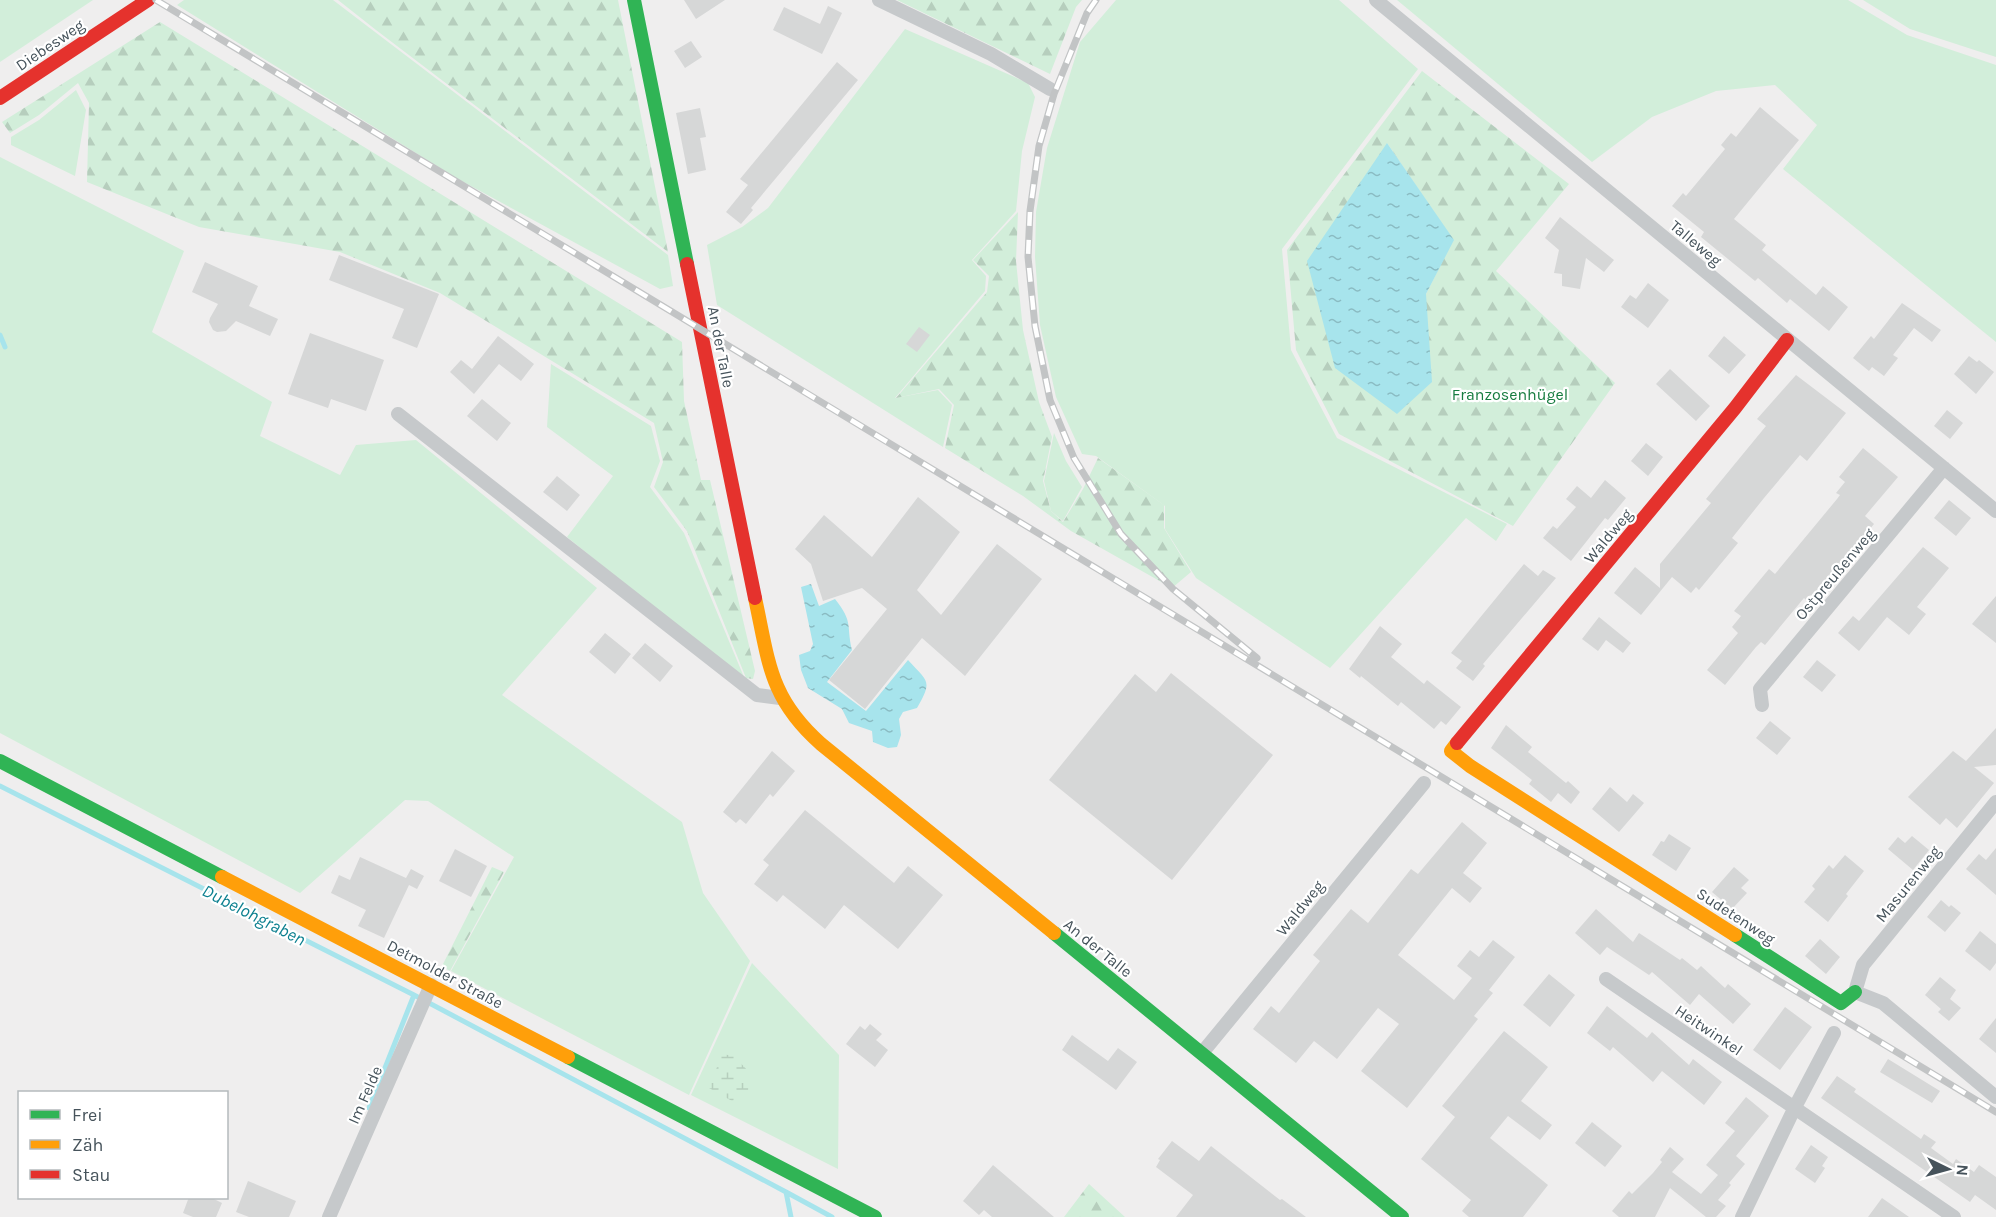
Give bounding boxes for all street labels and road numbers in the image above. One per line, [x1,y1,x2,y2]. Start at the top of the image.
street label: Diebesweg [12,15,88,75]
street label: Talleweg [1666,216,1726,270]
street label: An der Talle [704,305,738,389]
street label: Waldweg [1580,505,1636,567]
street label: Ostpreußenweg [1791,524,1879,624]
street label: Masurenweg [1871,842,1945,926]
street label: Waldweg [1272,877,1328,939]
street label: Sudetenweg [1693,884,1779,948]
street label: An der Talle [1060,915,1136,981]
street label: Detmolder Straße [384,935,506,1013]
street label: Heitwinkel [1672,1000,1746,1060]
street label: Im Felde [344,1063,386,1127]

